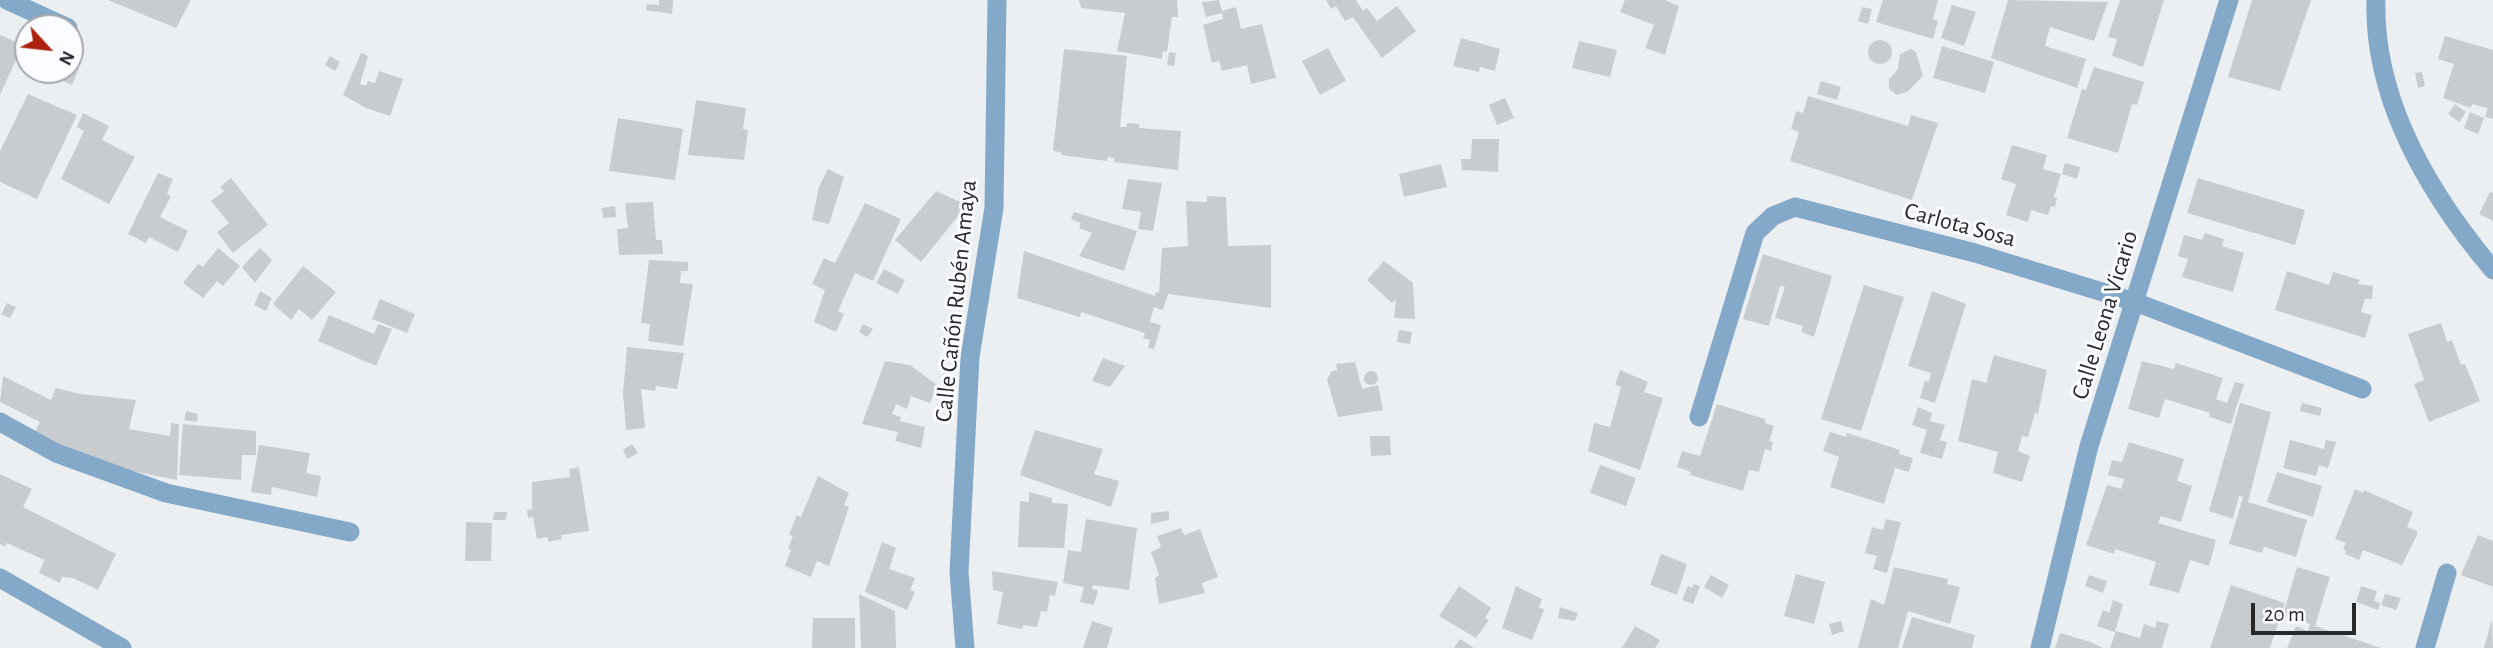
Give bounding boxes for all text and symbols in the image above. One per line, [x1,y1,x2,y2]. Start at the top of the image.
north arrow [14,14,84,84]
text: N [55,48,78,68]
street label: Calle Cañón Rubén Amaya [929,178,983,424]
street label: Carlota Sosa [1901,196,2019,254]
street label: Calle Leona Vicario [2066,227,2144,403]
scale bar [2255,588,2360,632]
text: 20 m [2264,604,2305,625]

